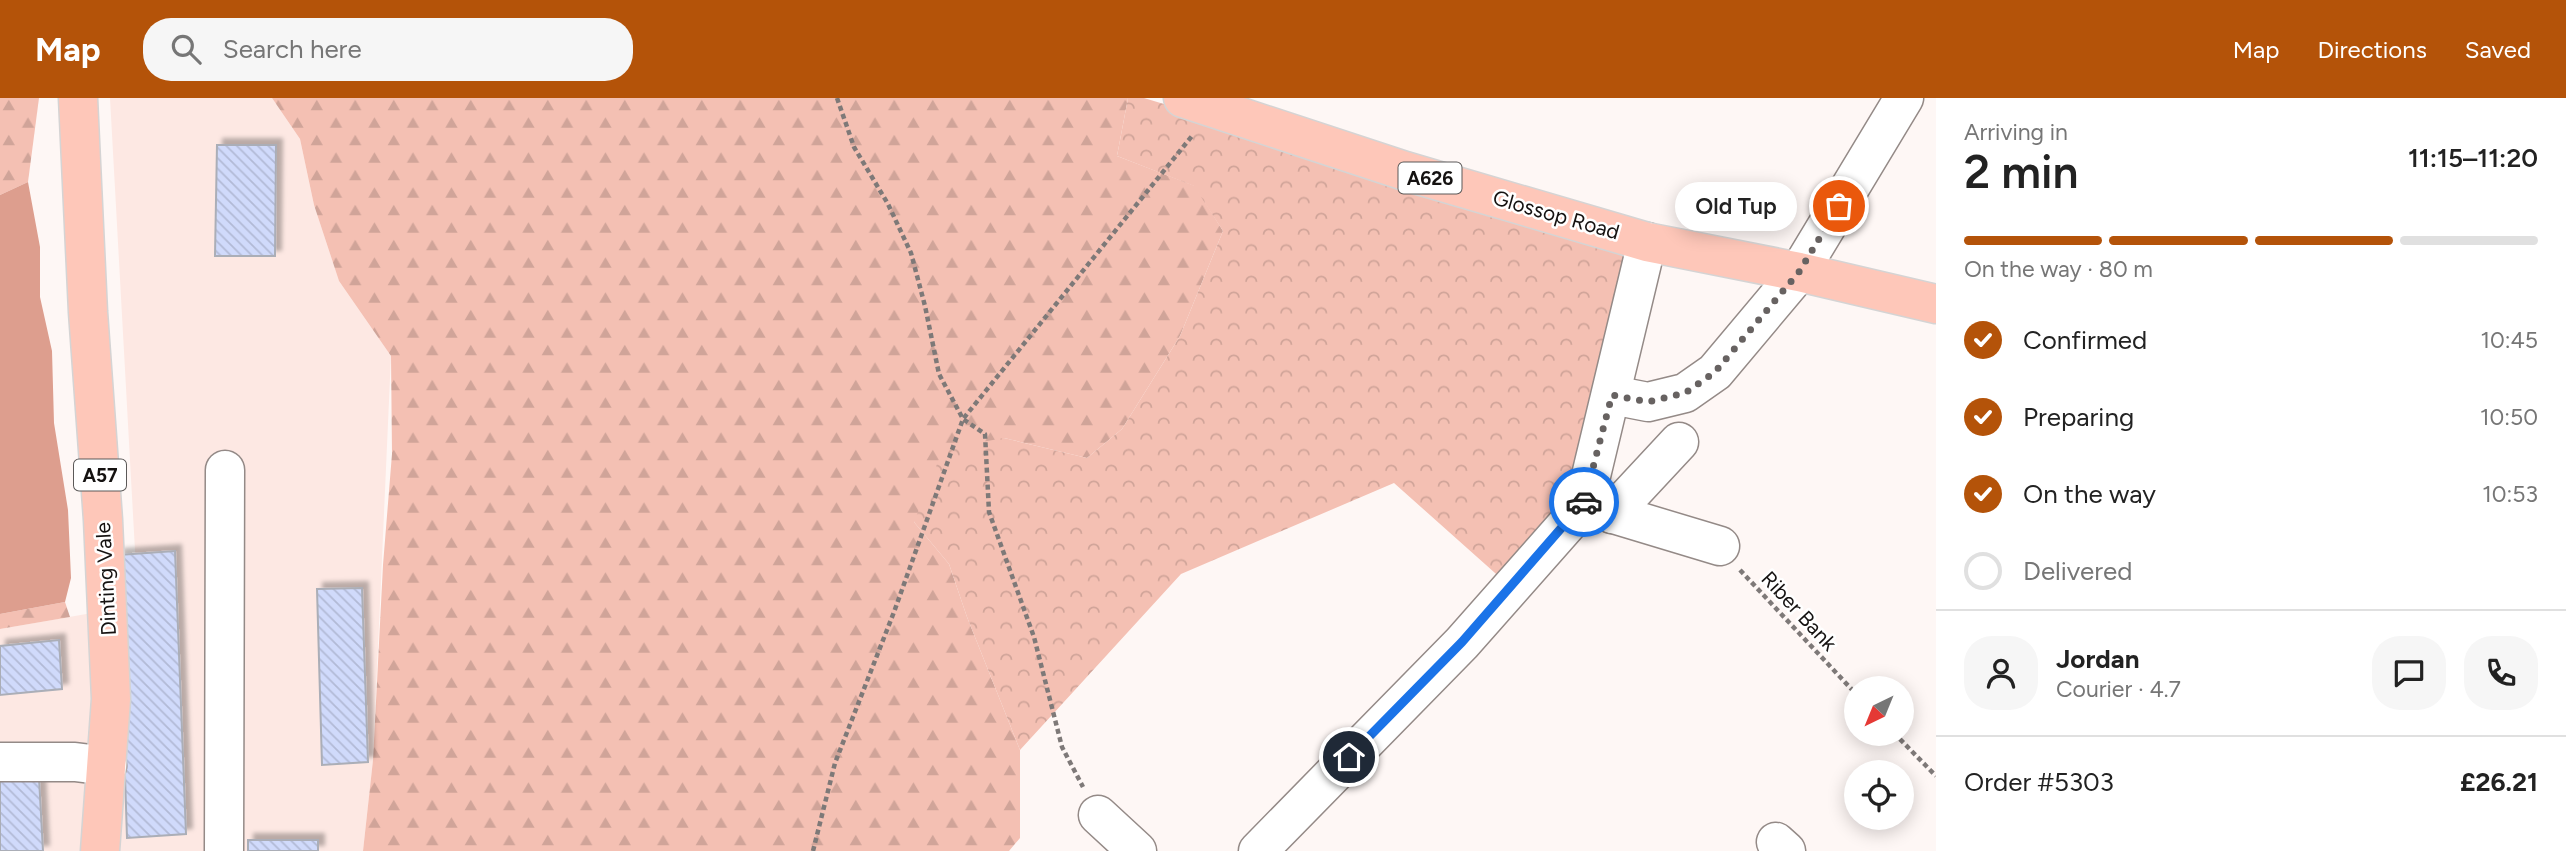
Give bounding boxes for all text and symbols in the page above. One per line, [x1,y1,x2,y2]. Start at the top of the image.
search box [143,18,633,81]
text: Map [35,30,101,69]
icon: search [167,30,205,68]
text: Search here [223,33,362,65]
text: Map [2233,35,2279,64]
text: Directions [2317,35,2427,64]
text: Saved [2465,35,2531,64]
text: Arriving in [1964,118,2068,146]
text: 11:15–11:20 [2408,142,2538,174]
text: 2 min [1964,144,2079,200]
road number: A626 [1398,162,1462,194]
pin [1809,176,1869,236]
callout: Old Tup [1674,182,1797,230]
street label: Glossop Road [1490,185,1622,245]
icon: bag [1820,187,1858,225]
text: Old Tup [1695,192,1777,220]
text: On the way · 80 m [1964,255,2153,283]
icon: check [1964,321,2002,359]
text: Confirmed [2023,324,2147,356]
text: 10:45 [2480,326,2538,354]
icon: check [1964,398,2002,436]
text: Preparing [2023,401,2134,433]
text: 10:50 [2480,403,2538,431]
road number: A57 [74,460,126,490]
courier [1549,467,1619,537]
icon: check [1964,475,2002,513]
text: On the way [2023,478,2156,510]
text: 10:53 [2482,480,2538,508]
icon: car [1565,483,1603,521]
street label: Dinting Vale [90,522,121,636]
text: Delivered [2023,555,2132,587]
street label: Riber Bank [1756,566,1843,656]
button: person [1964,636,2038,710]
button: chat [2372,636,2446,710]
button: phone [2464,636,2538,710]
text: Jordan [2056,643,2139,675]
text: Courier · 4.7 [2056,675,2181,703]
north arrow [1844,676,1914,746]
map controls [1844,676,1914,830]
pin [1319,727,1379,787]
icon: home [1330,738,1368,776]
button: locate [1844,760,1914,830]
text: Order #5303 [1964,766,2114,798]
text: £26.21 [2460,766,2538,798]

